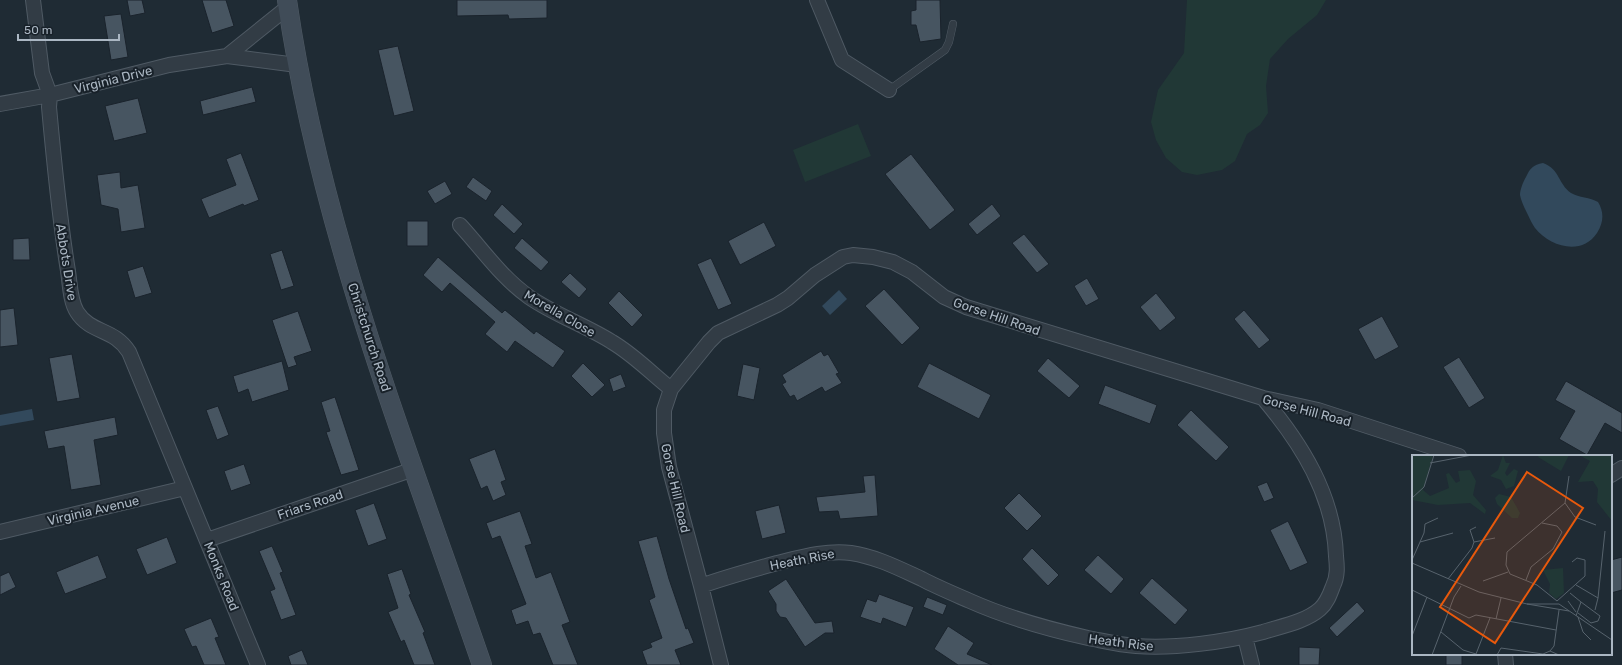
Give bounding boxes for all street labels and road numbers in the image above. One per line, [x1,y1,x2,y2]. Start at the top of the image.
street label: Virginia Drive [72,63,154,97]
street label: Abbots Drive [53,223,80,302]
street label: Christchurch Road [345,281,394,393]
street label: Morella Close [521,287,598,340]
street label: Gorse Hill Road [951,295,1042,338]
street label: Gorse Hill Road [1261,391,1353,430]
street label: Gorse Hill Road [658,442,693,534]
street label: Friars Road [275,486,345,523]
street label: Virginia Avenue [46,493,141,529]
street label: Monks Road [201,540,242,613]
street label: Heath Rise [769,546,836,573]
street label: Heath Rise [1088,631,1154,654]

